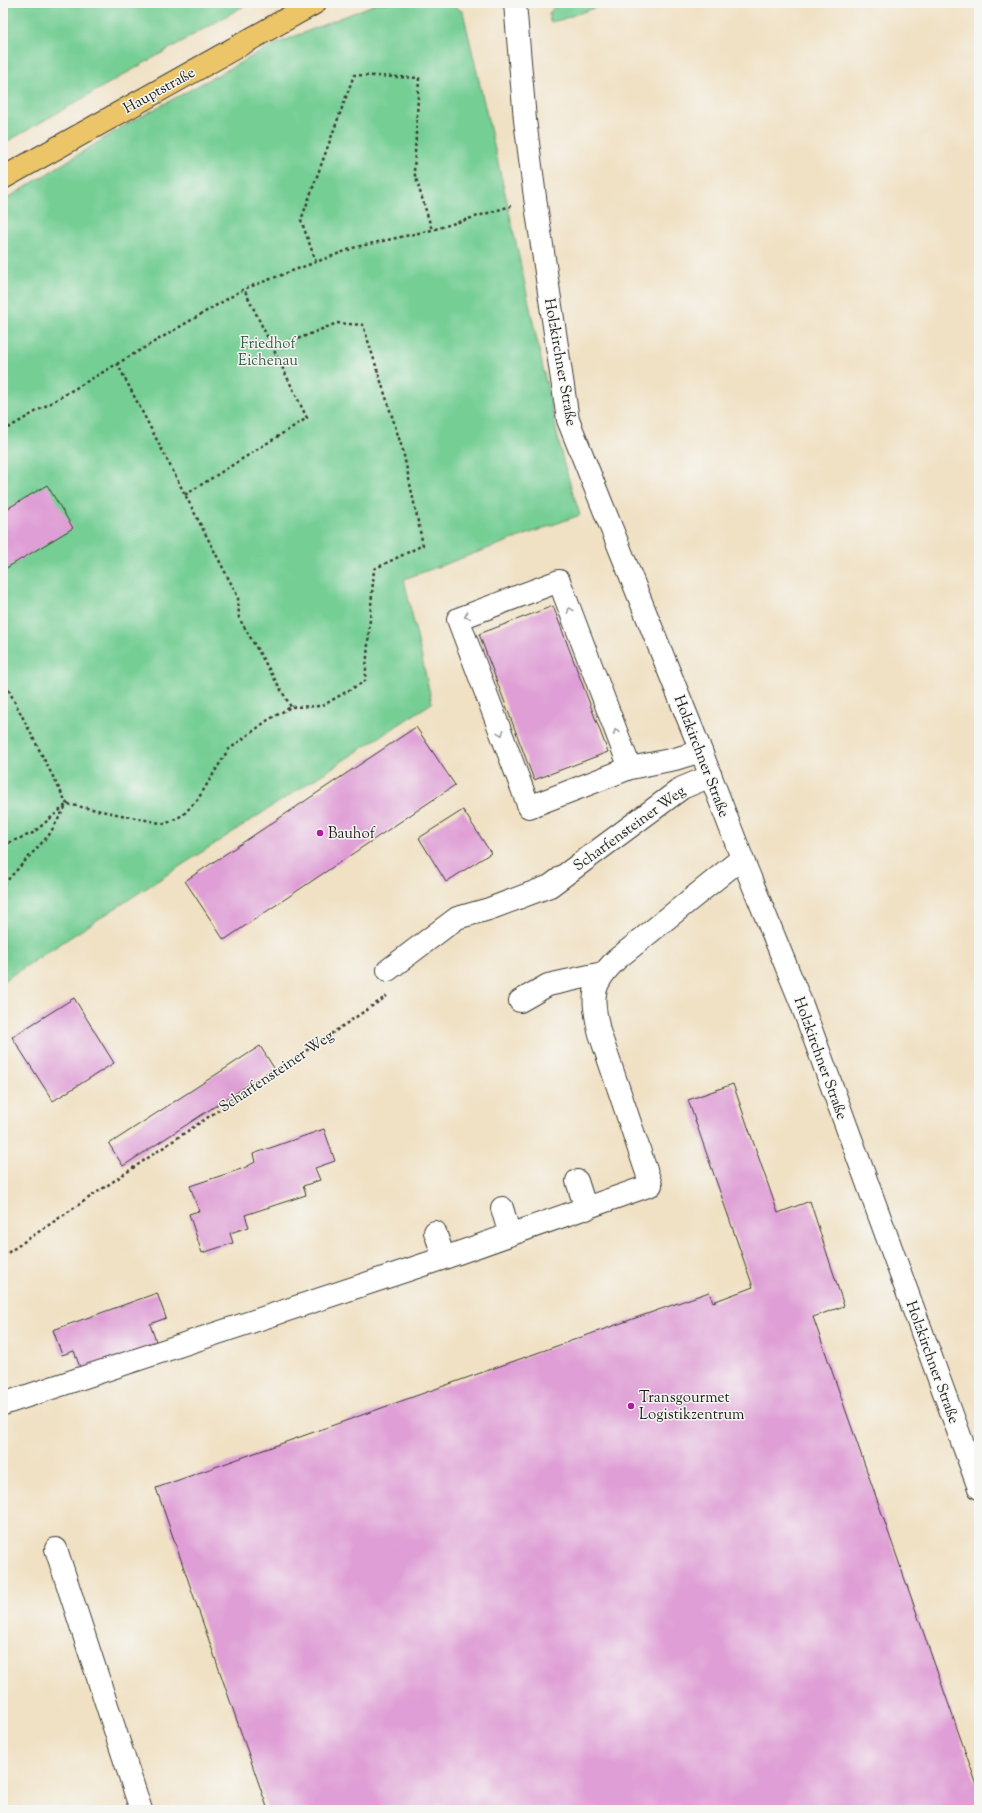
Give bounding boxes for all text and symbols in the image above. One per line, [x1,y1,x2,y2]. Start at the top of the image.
street label: Hauptstraße [120,63,199,120]
street label: Holzkirchner Straße [538,297,581,428]
park label: Friedhof Eichenau [238,334,298,372]
one-way arrow [566,607,575,614]
one-way arrow [463,612,470,620]
street label: Holzkirchner Straße [668,692,734,821]
one-way arrow [612,728,620,735]
one-way arrow [496,729,505,736]
street label: Scharfensteiner Weg [570,781,690,877]
place label: Bauhof [328,824,376,845]
marker: Bauhof [315,828,325,838]
street label: Holzkirchner Straße [788,994,852,1123]
street label: Scharfensteiner Weg [215,1026,338,1118]
street label: Holzkirchner Straße [900,1298,964,1427]
place label: Transgourmet Logistikzentrum [639,1388,745,1426]
marker: Transgourmet Logistikzentrum [626,1401,636,1411]

